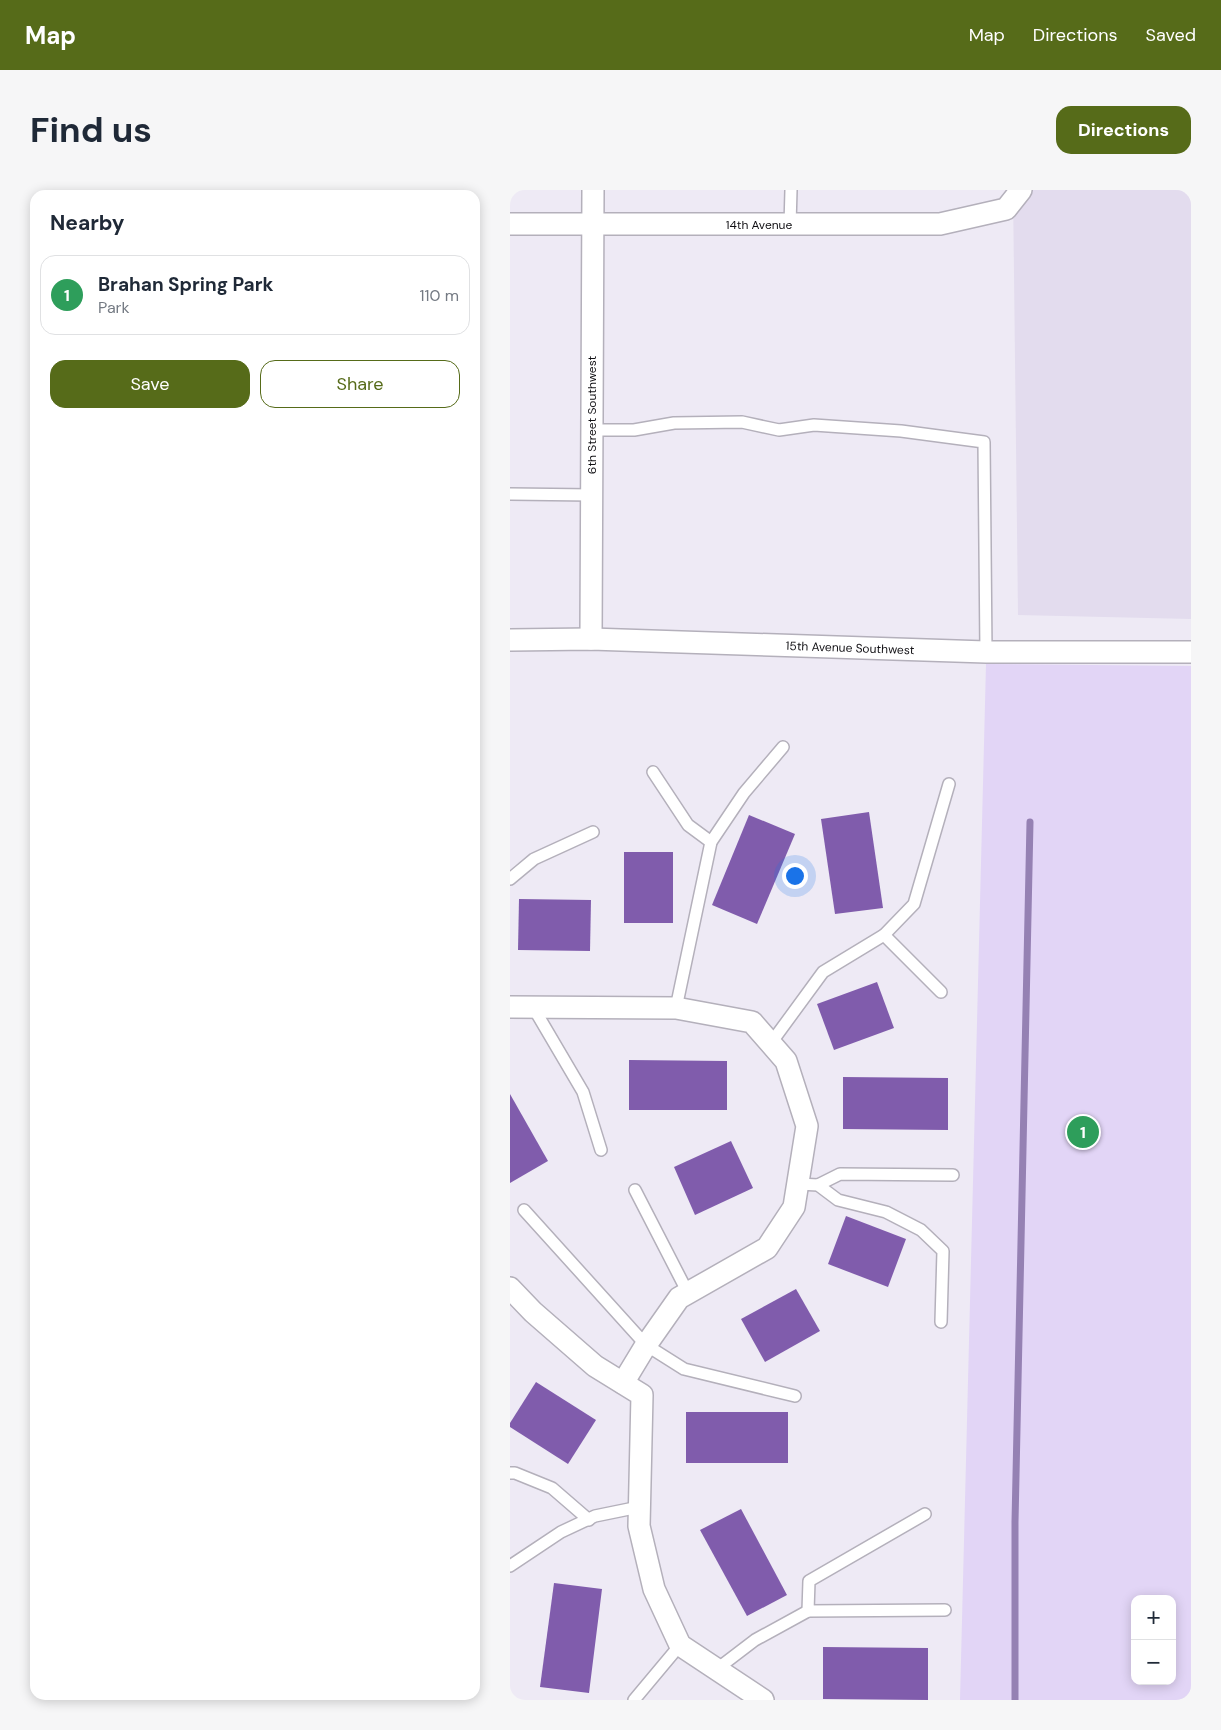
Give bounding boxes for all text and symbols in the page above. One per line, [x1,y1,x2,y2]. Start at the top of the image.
text: Map [25,20,76,51]
text: Map [969,23,1005,47]
text: Directions [1033,23,1118,47]
text: Saved [1146,23,1196,47]
button: Directions [1056,106,1191,154]
text: Find us [30,107,152,153]
text: Nearby [50,209,124,237]
street label: 14th Avenue [726,217,792,233]
text: Brahan Spring Park [98,272,273,297]
text: 1 [64,285,70,306]
text: 110 m [420,285,459,306]
text: Park [98,297,130,318]
street label: 6th Street Southwest [584,356,600,474]
button: Save [50,360,250,408]
button: Share [260,360,460,408]
street label: 15th Avenue Southwest [785,638,915,658]
your location [782,863,808,889]
pin: 1 [1067,1113,1099,1151]
map controls [1131,1595,1176,1685]
button: + [1131,1595,1176,1640]
button: − [1131,1640,1176,1685]

